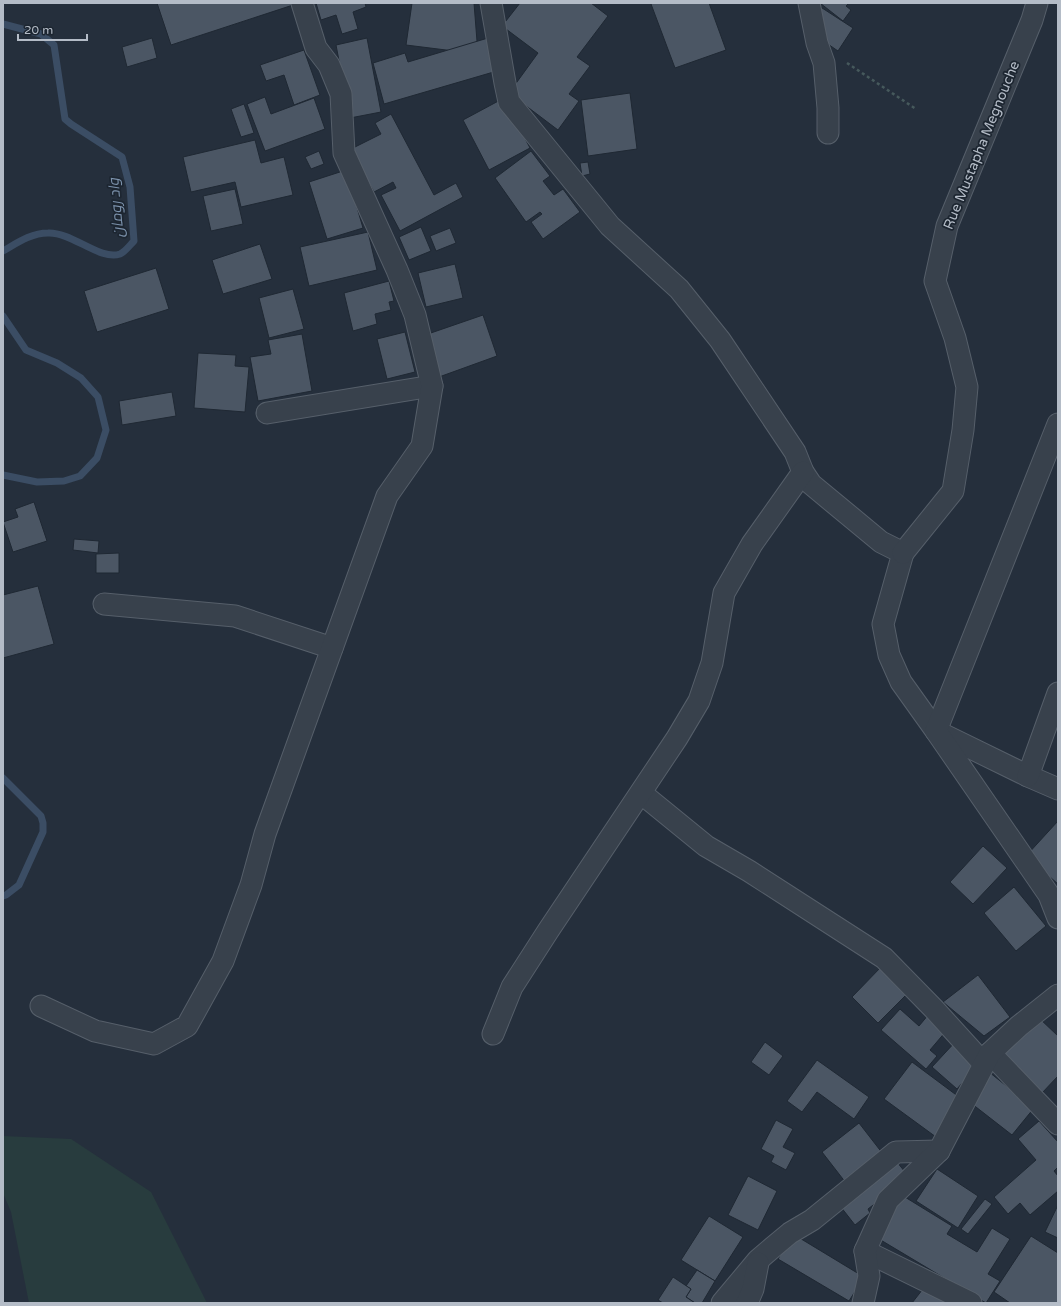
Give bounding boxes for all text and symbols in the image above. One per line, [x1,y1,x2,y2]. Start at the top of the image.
scale bar [18,16,87,42]
text: 20 m [24,23,53,37]
street label: Rue Mustapha Megnouche [940,58,1023,232]
water label: واد رومان [104,177,128,238]

